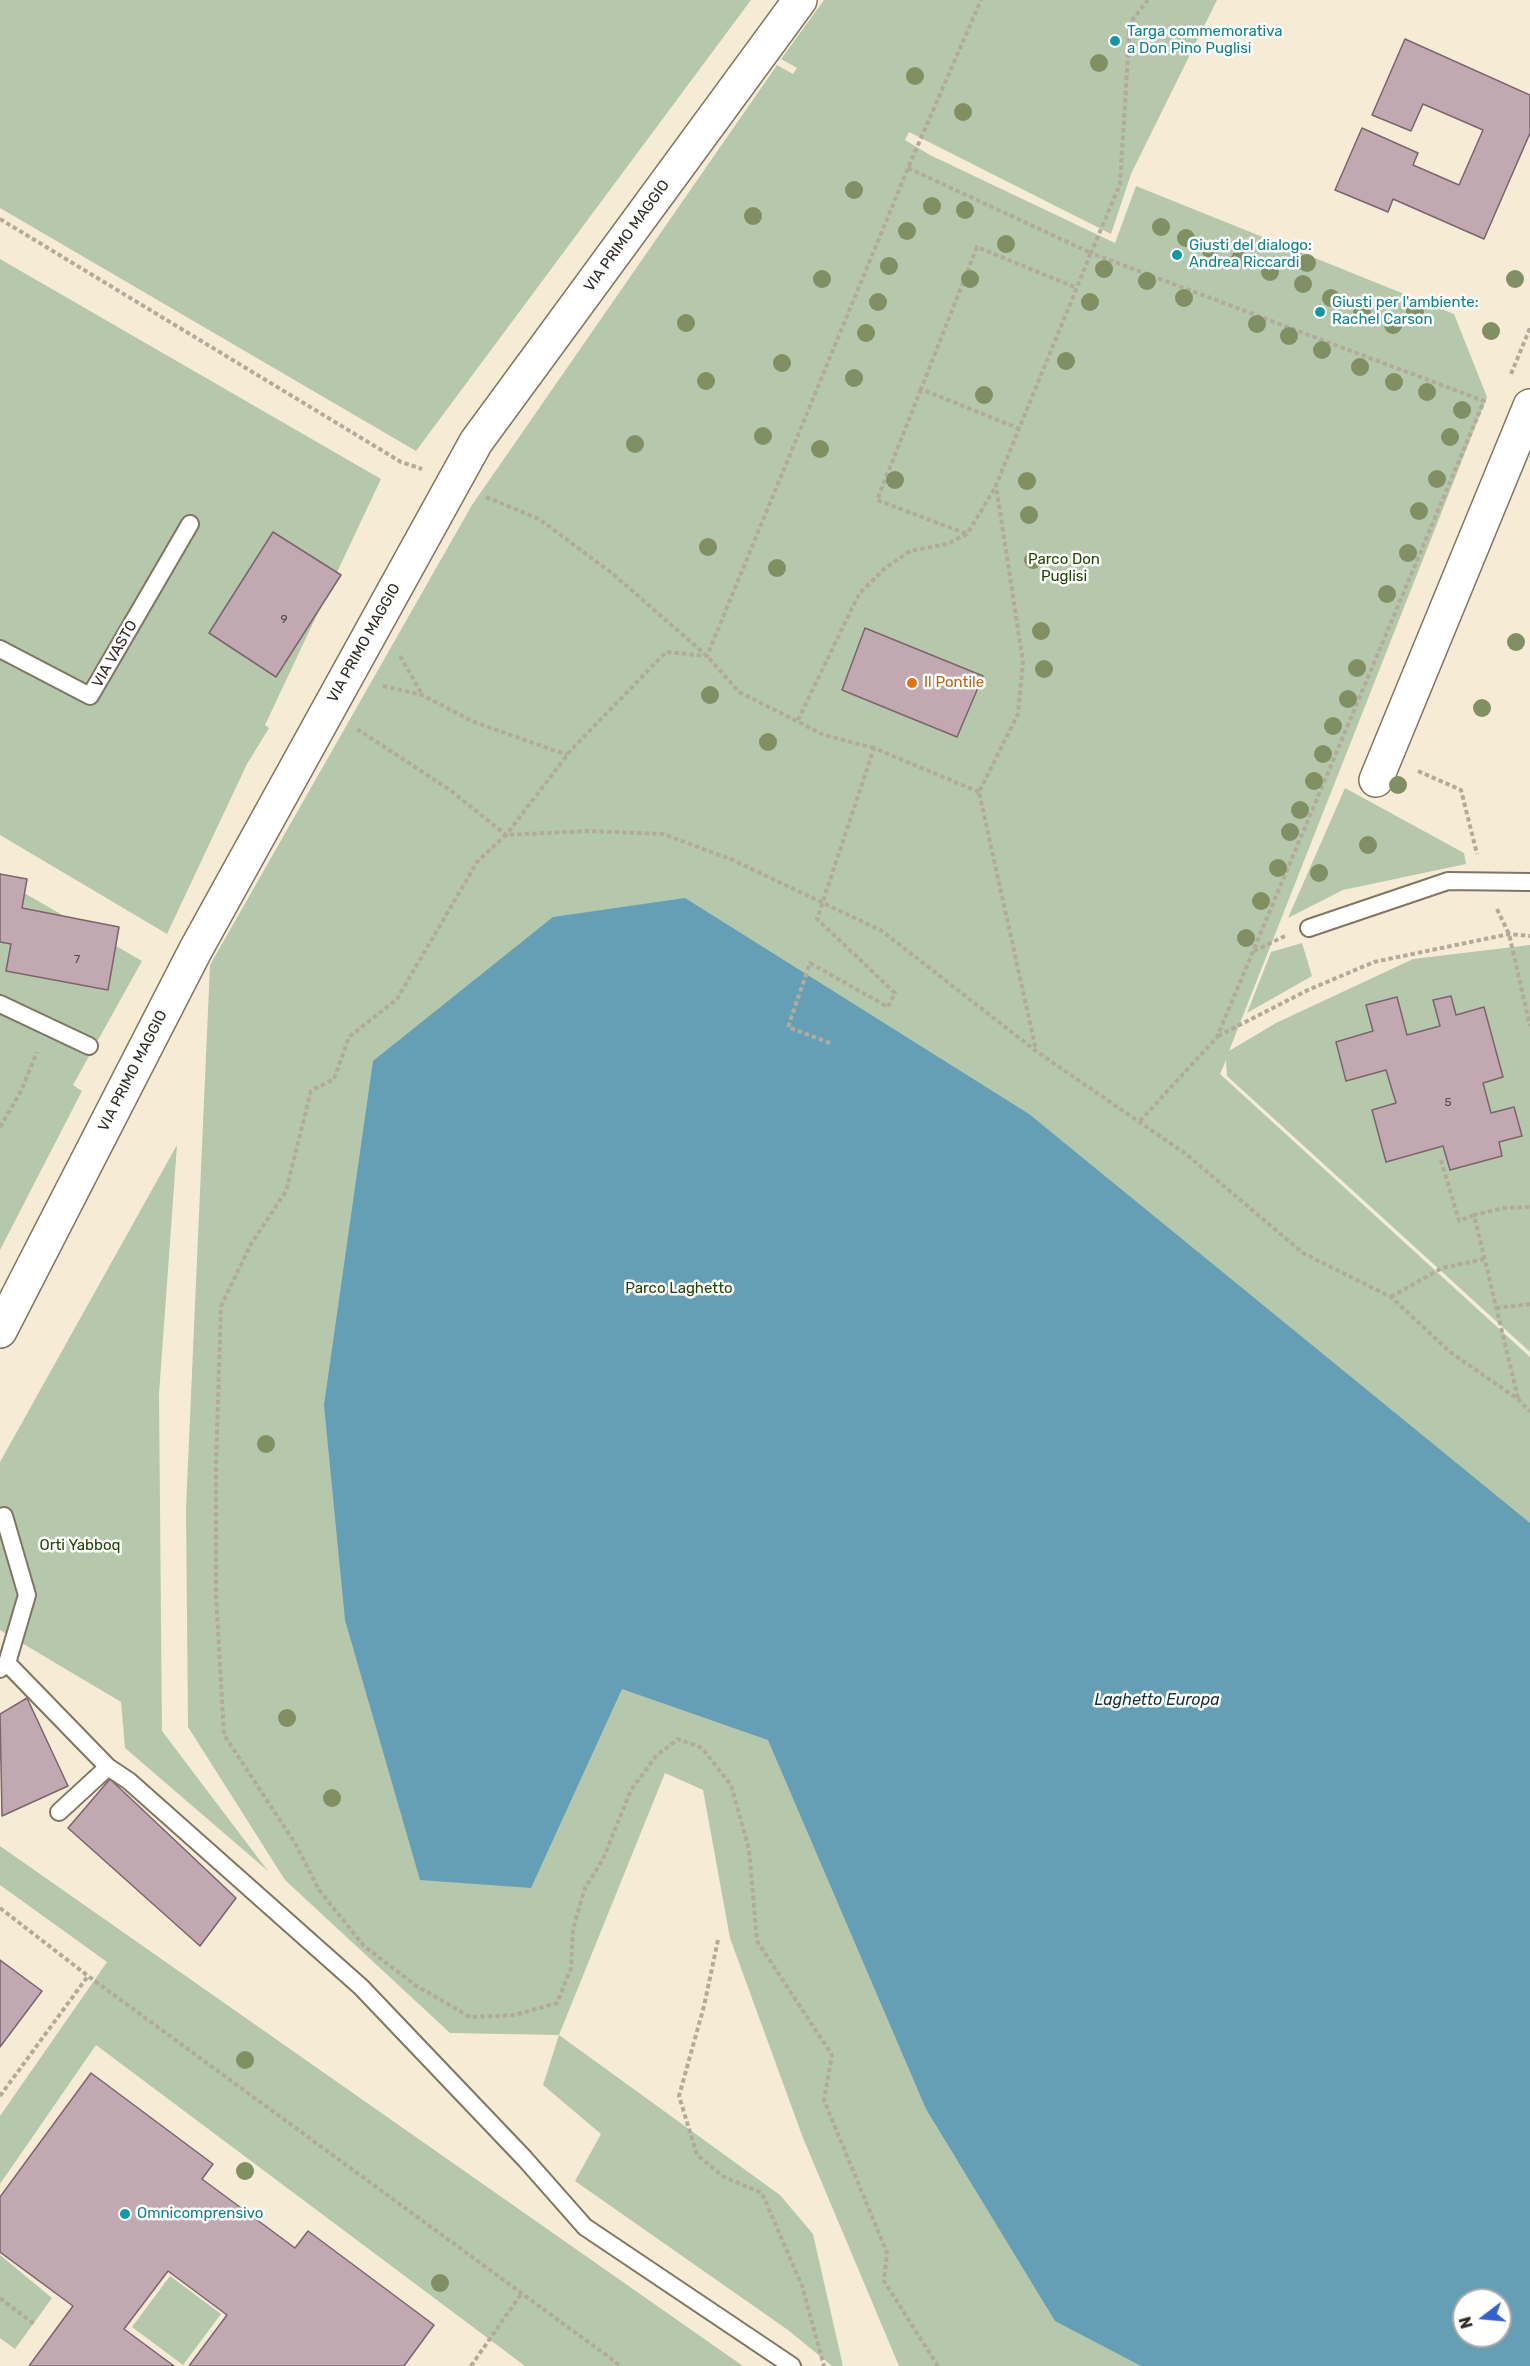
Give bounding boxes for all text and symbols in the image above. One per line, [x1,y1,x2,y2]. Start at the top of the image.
place label: Targa commemorativa a Don Pino Puglisi [1127,23,1283,58]
marker: Targa commemorativa a Don Pino Puglisi [1108,34,1122,48]
street label: VIA PRIMO MAGGIO [581,177,673,295]
place label: Giusti del dialogo: Andrea Riccardi [1189,237,1312,272]
marker: Giusti del dialogo: Andrea Riccardi [1170,248,1184,262]
place label: Giusti per l'ambiente: Rachel Carson [1332,294,1479,329]
marker: Giusti per l'ambiente: Rachel Carson [1313,305,1327,319]
park label: Parco Don Puglisi [1028,551,1100,586]
street label: VIA PRIMO MAGGIO [324,580,404,706]
house number: 9 [280,613,288,627]
street label: VIA VASTO [89,617,141,691]
place label: Il Pontile [924,674,984,692]
marker: Il Pontile [905,676,919,690]
house number: 7 [74,953,80,967]
street label: VIA PRIMO MAGGIO [95,1007,171,1135]
house number: 5 [1444,1096,1452,1110]
park label: Parco Laghetto [625,1280,733,1298]
park label: Orti Yabboq [40,1537,120,1555]
water label: Laghetto Europa [1094,1690,1220,1710]
place label: Omnicomprensivo [137,2205,263,2223]
marker: Omnicomprensivo [118,2207,132,2221]
north arrow [1452,2288,1512,2348]
text: N [1455,2314,1477,2331]

